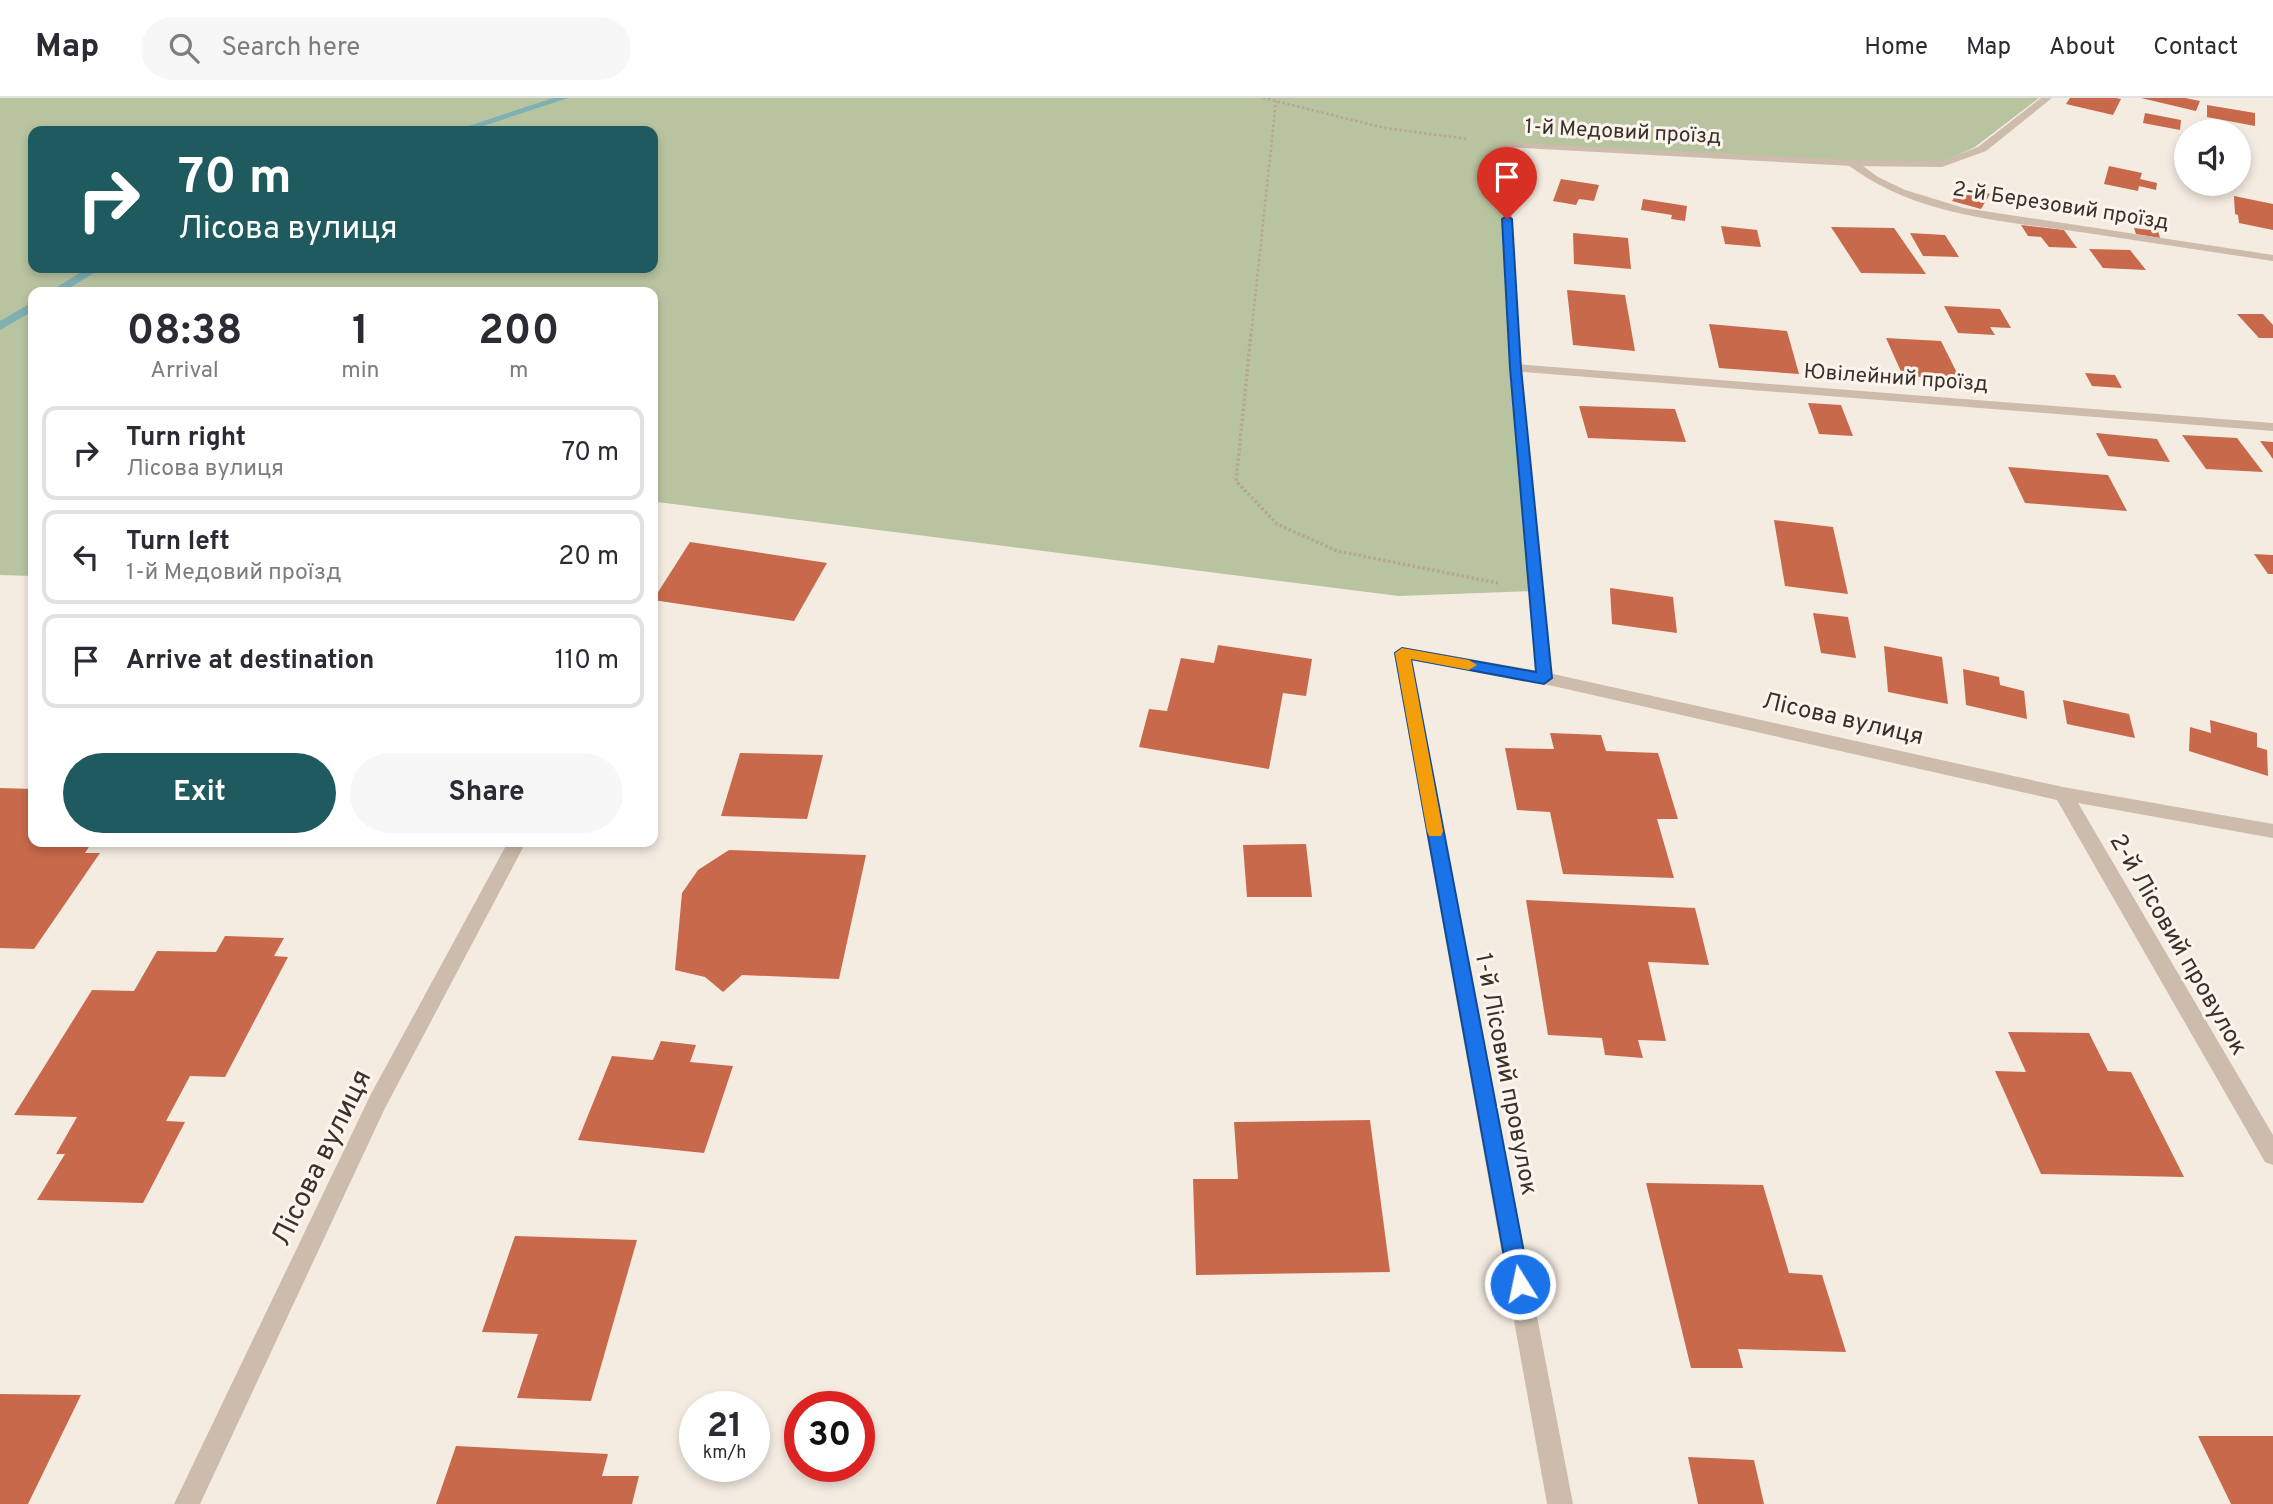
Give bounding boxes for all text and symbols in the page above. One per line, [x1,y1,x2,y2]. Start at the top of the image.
search box [141,17,631,80]
text: Map [35,27,99,69]
icon: search [165,29,203,67]
text: Search here [221,32,360,65]
text: Home [1864,33,1928,63]
text: Map [1966,33,2011,63]
text: About [2049,33,2115,63]
text: Contact [2153,33,2238,63]
street label: 1-й Медовий проїзд [1524,114,1722,151]
map controls [2174,119,2251,196]
button: sound [2174,119,2251,196]
pin [1477,147,1537,219]
text: 70 m [178,149,292,211]
icon: right [63,154,154,245]
icon: arrive [1488,158,1526,196]
street label: 2-й Березовий проїзд [1951,176,2171,237]
text: Лісова вулиця [178,210,398,250]
text: 08:38 [127,306,243,359]
text: 1 [352,306,369,359]
text: 200 [478,306,559,359]
text: Arrival [150,357,219,386]
text: min [341,357,380,386]
text: m [509,357,528,386]
street label: Ювілейний проїзд [1803,359,1989,398]
text: Turn right [126,422,246,455]
icon: right [67,434,105,472]
text: 70 m [561,437,619,470]
text: Лісова вулиця [126,455,284,484]
text: Turn left [126,526,230,559]
icon: left [67,538,105,576]
text: 20 m [558,541,619,574]
text: 1-й Медовий проїзд [126,559,341,588]
icon: arrive [67,642,105,680]
text: Arrive at destination [126,645,374,678]
text: 110 m [555,645,619,678]
street label: Лісова вулиця [1759,687,1926,753]
button: Exit [63,753,336,833]
button: Share [350,753,623,833]
street label: 2-й Лісовий провулок [2102,829,2253,1061]
street label: 1-й Лісовий провулок [1467,951,1543,1198]
street label: Лісова вулиця [264,1064,381,1253]
position arrow [1483,1247,1557,1321]
speed limit sign: 30 [784,1391,875,1482]
text: 21 [707,1405,742,1449]
text: km/h [703,1442,746,1465]

